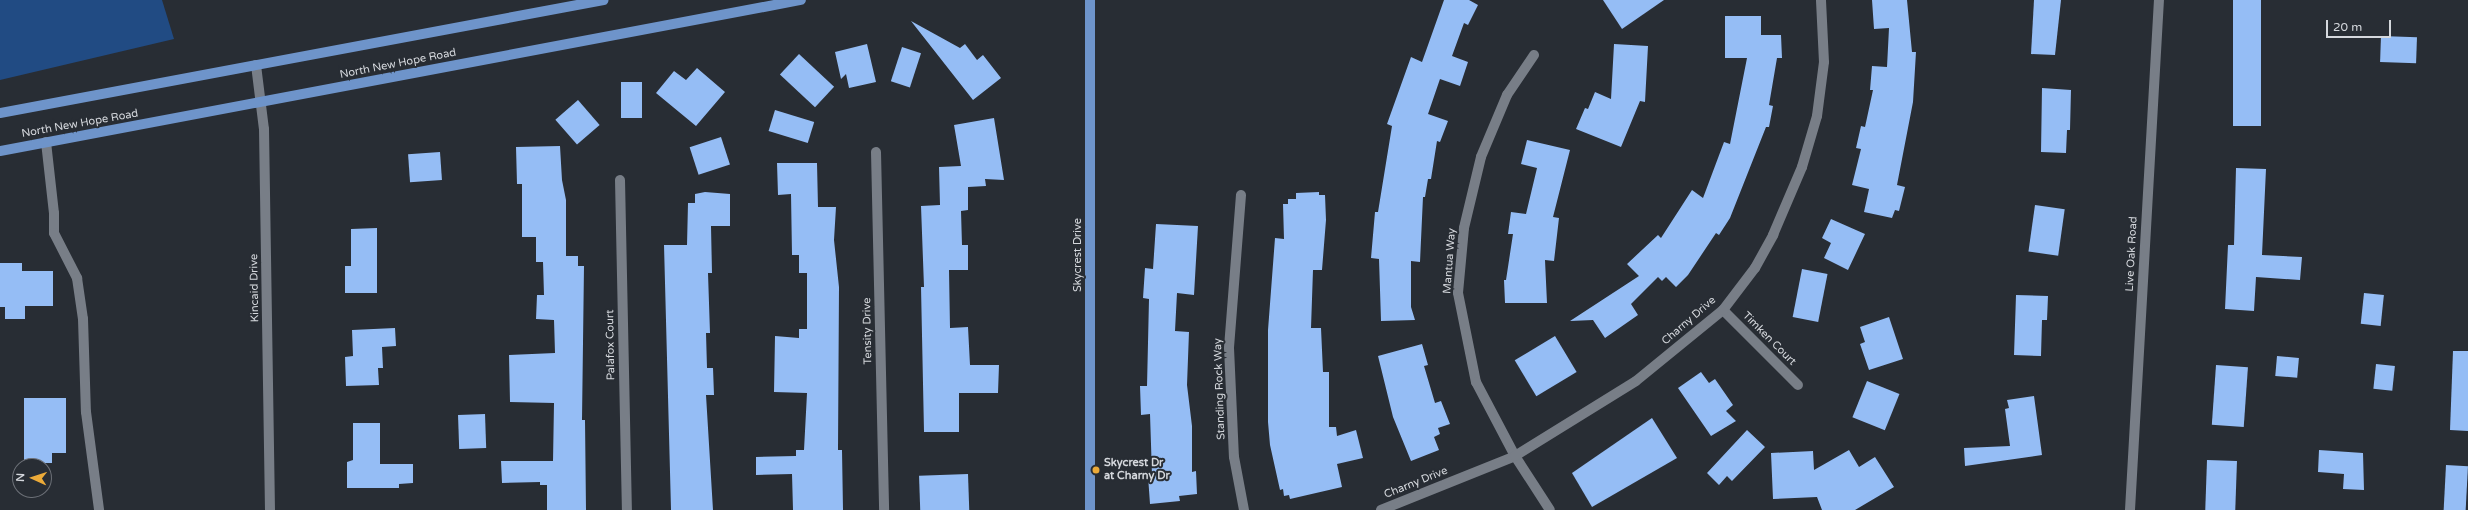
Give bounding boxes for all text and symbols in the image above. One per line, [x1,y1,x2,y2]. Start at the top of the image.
scale bar [2328,12,2393,38]
text: 20 m [2333,20,2362,34]
street label: North New Hope Road [339,46,457,82]
street label: North New Hope Road [21,107,139,141]
street label: Live Oak Road [2123,216,2141,292]
street label: Skycrest Drive [1071,218,1085,292]
street label: Mantua Way [1441,228,1459,294]
street label: Kincaid Drive [248,254,262,322]
street label: Charny Drive [1659,294,1719,348]
street label: Tensity Drive [861,297,875,365]
street label: Timken Court [1739,309,1799,369]
street label: Palafox Court [604,310,618,380]
street label: Standing Rock Way [1212,338,1228,440]
place label: Skycrest Dr at Charny Dr [1104,457,1170,483]
north arrow [12,458,52,498]
street label: Charny Drive [1382,464,1450,502]
marker: Skycrest Dr at Charny Dr [1091,465,1101,475]
text: N [14,473,27,482]

